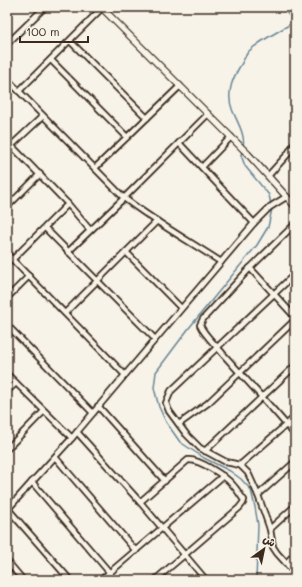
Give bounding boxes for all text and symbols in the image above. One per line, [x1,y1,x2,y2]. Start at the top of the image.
scale bar [20,18,88,44]
text: 100 m [26,23,60,39]
north arrow [244,529,284,569]
text: ش [261,531,279,550]

